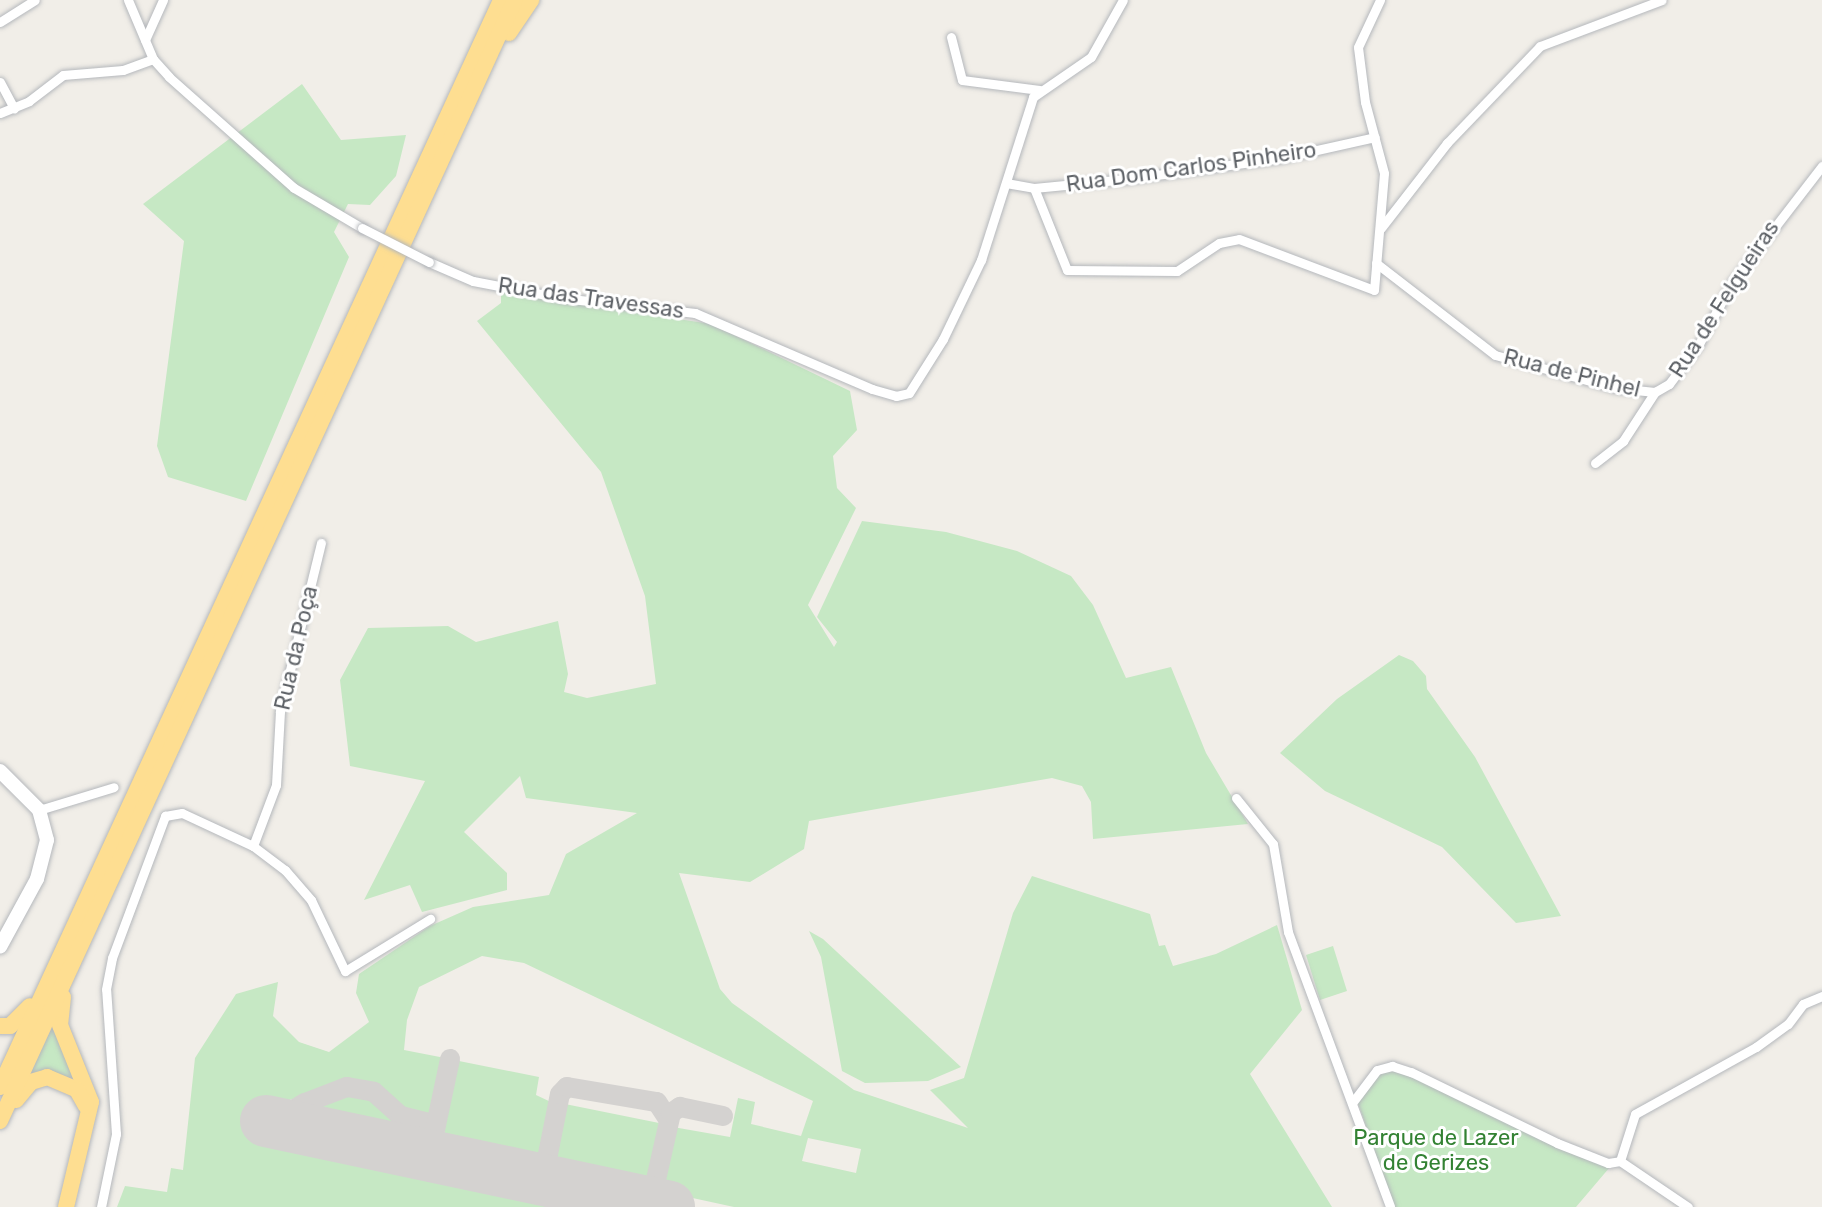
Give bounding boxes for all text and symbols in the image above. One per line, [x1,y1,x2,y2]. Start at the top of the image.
street label: Rua Dom Carlos Pinheiro [1064,136,1318,198]
street label: Rua de Felgueiras [1663,216,1785,382]
street label: Rua das Travessas [496,272,686,324]
street label: Rua de Pinhel [1501,343,1643,403]
street label: Rua da Poça [269,583,323,713]
park label: Parque de Lazer de Gerizes [1353,1124,1519,1176]

